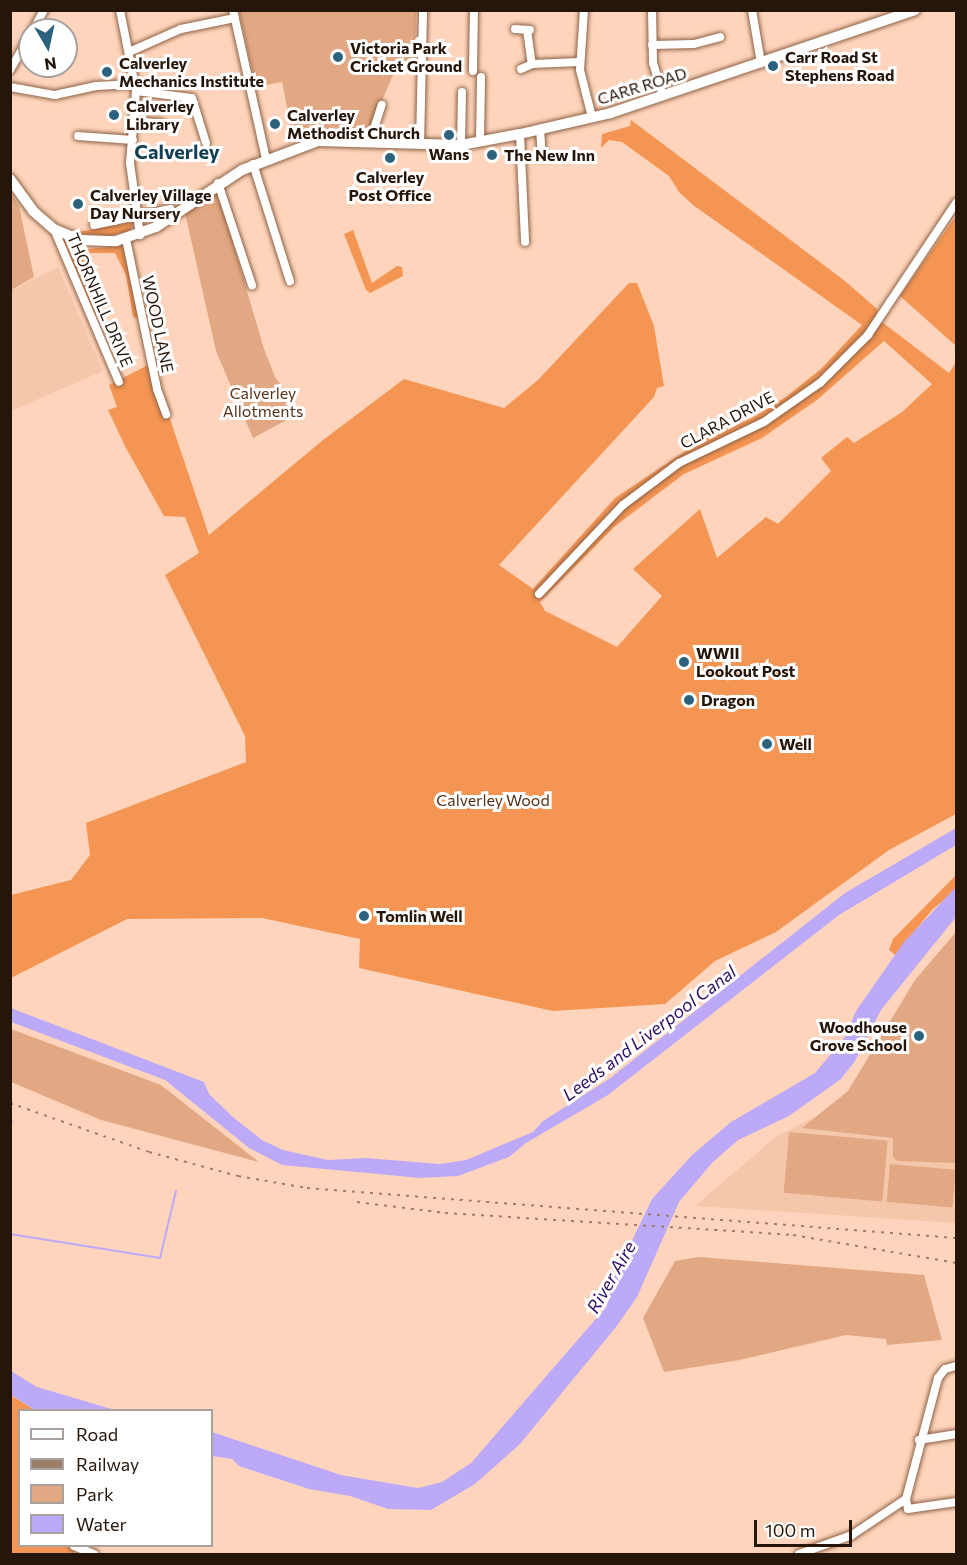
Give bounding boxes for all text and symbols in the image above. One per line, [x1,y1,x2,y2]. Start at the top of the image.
north arrow [18,18,78,78]
place label: Victoria Park Cricket Ground [350,38,462,76]
place label: Carr Road St Stephens Road [785,47,894,85]
marker: Victoria Park Cricket Ground [331,50,345,64]
place label: Calverley Mechanics Institute [119,53,264,91]
text: N [43,54,58,75]
marker: Carr Road St Stephens Road [766,59,780,73]
street label: CARR ROAD [595,63,689,109]
marker: Calverley Mechanics Institute [100,65,114,79]
place label: Calverley Library [126,96,194,134]
place label: Calverley Methodist Church [287,105,420,143]
marker: Calverley Library [107,108,121,122]
marker: Calverley Methodist Church [268,117,282,131]
marker: Wans [442,128,456,142]
district label: Calverley [134,139,220,163]
place label: Wans [429,144,469,164]
place label: The New Inn [504,145,595,165]
marker: The New Inn [485,148,499,162]
marker: Calverley Post Office [383,151,397,165]
place label: Calverley Post Office [348,167,432,205]
place label: Calverley Village Day Nursery [90,185,211,223]
marker: Calverley Village Day Nursery [71,197,85,211]
street label: THORNHILL DRIVE [63,230,137,370]
street label: WOOD LANE [138,274,178,374]
park label: Calverley Allotments [223,383,303,421]
street label: CLARA DRIVE [677,387,777,453]
place label: WWII Lookout Post [696,643,795,681]
marker: WWII Lookout Post [677,655,691,669]
place label: Dragon [701,690,755,710]
marker: Dragon [682,693,696,707]
place label: Well [779,734,812,754]
marker: Well [760,737,774,751]
park label: Calverley Wood [436,790,550,810]
place label: Tomlin Well [376,906,463,926]
marker: Tomlin Well [357,909,371,923]
water label: Leeds and Liverpool Canal [558,961,740,1105]
place label: Woodhouse Grove School [810,1017,907,1055]
marker: Woodhouse Grove School [912,1029,926,1043]
water label: River Aire [582,1237,640,1317]
legend [18,1409,213,1547]
text: Road [76,1423,118,1445]
text: Railway [76,1453,139,1475]
text: Park [76,1483,114,1505]
scale bar [757,1508,854,1546]
text: Water [76,1513,127,1535]
text: 100 m [765,1519,815,1541]

